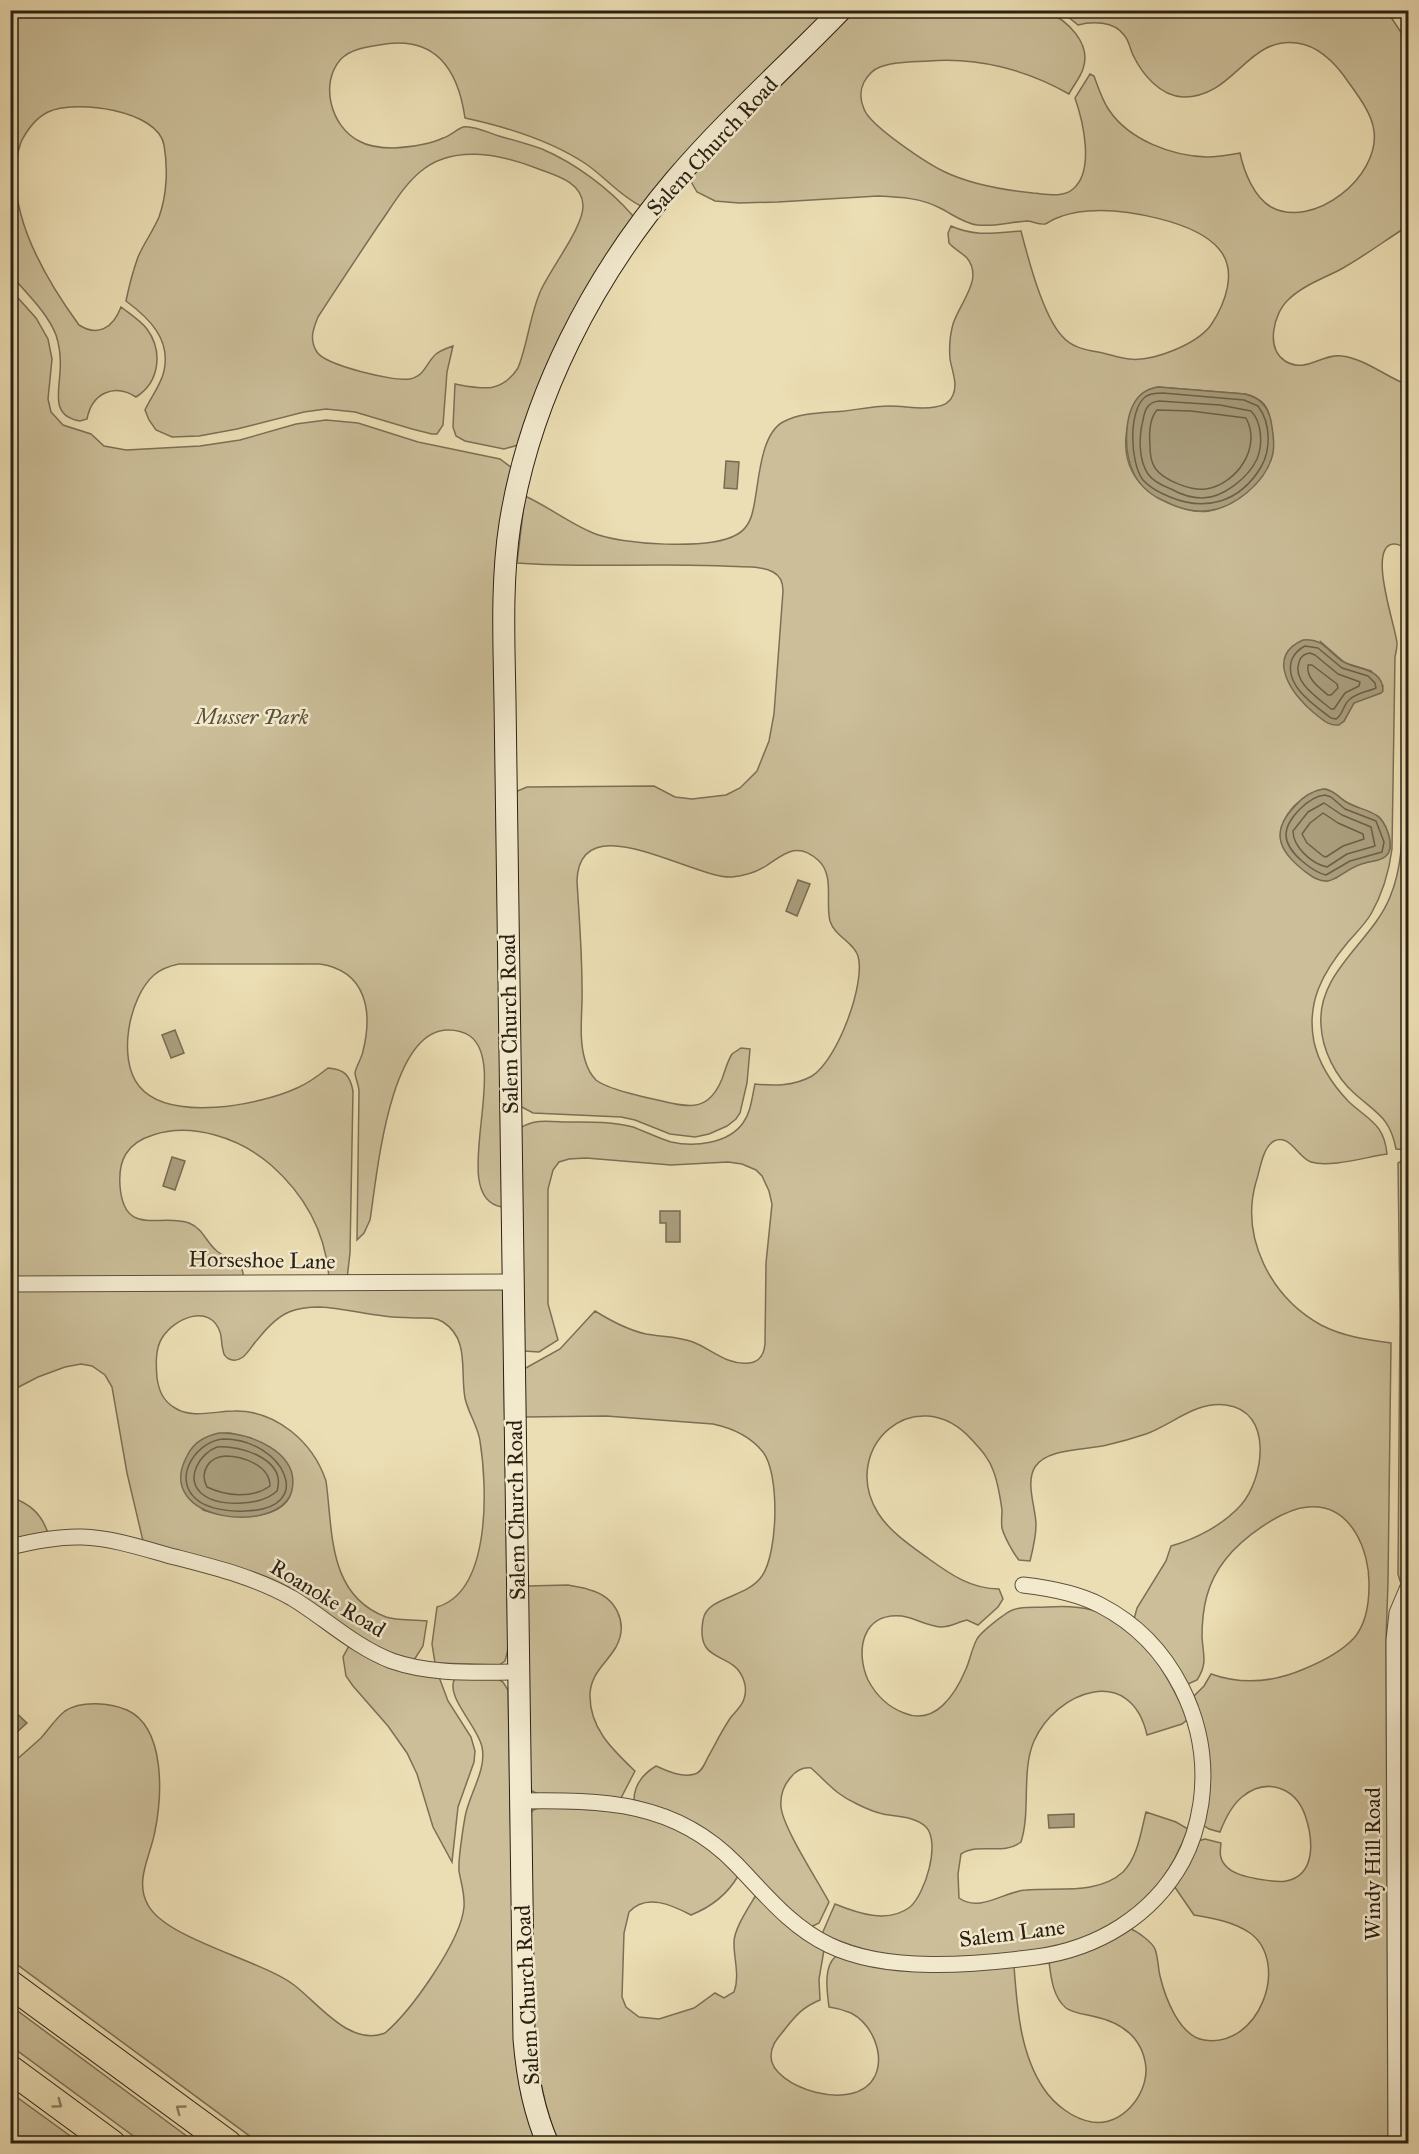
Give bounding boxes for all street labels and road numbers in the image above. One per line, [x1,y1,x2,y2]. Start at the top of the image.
street label: Salem Church Road [641,71,783,221]
street label: Salem Church Road [494,934,524,1114]
street label: Horseshoe Lane [188,1245,336,1275]
street label: Salem Church Road [501,1420,531,1600]
street label: Roanoke Road [265,1553,391,1643]
street label: Windy Hill Road [1359,1787,1386,1941]
street label: Salem Church Road [509,1904,545,2086]
street label: Salem Lane [957,1913,1067,1953]

